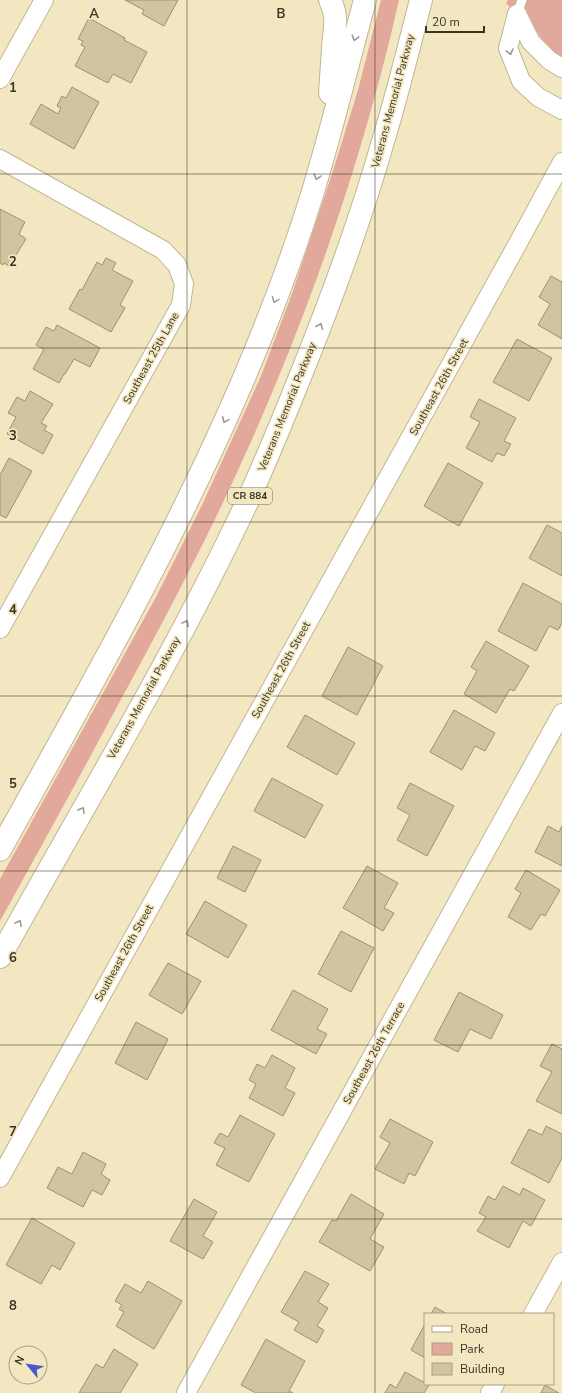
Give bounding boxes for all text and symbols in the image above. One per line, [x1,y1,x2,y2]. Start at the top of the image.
text: A [89,5,99,23]
text: B [277,5,286,23]
scale bar [426,8,484,34]
text: 20 m [432,14,460,30]
street label: Veterans Memorial Parkway [368,32,418,171]
one-way arrow [351,34,360,41]
one-way arrow [506,48,514,55]
text: 1 [9,79,17,97]
one-way arrow [313,173,322,180]
text: 2 [9,253,17,271]
one-way arrow [271,296,279,303]
street label: Southeast 25th Lane [120,309,183,407]
one-way arrow [316,322,324,329]
street label: Southeast 26th Street [406,336,472,438]
street label: Veterans Memorial Parkway [254,340,320,475]
one-way arrow [222,416,230,423]
text: 3 [9,427,17,445]
road number: CR 884 [228,488,272,504]
text: 4 [9,601,17,619]
one-way arrow [181,619,188,627]
street label: Southeast 26th Street [248,619,314,721]
street label: Veterans Memorial Parkway [103,634,184,763]
text: 5 [9,775,17,793]
one-way arrow [77,807,85,814]
street label: Southeast 26th Street [91,902,157,1004]
one-way arrow [14,920,21,927]
text: 6 [9,949,17,967]
street label: Southeast 26th Terrace [340,999,409,1107]
text: 7 [9,1123,17,1141]
text: 8 [9,1297,17,1315]
legend [424,1313,554,1385]
text: Road [460,1321,488,1337]
text: Park [460,1341,485,1357]
north arrow [8,1345,48,1385]
text: N [11,1353,28,1368]
text: Building [460,1361,505,1377]

